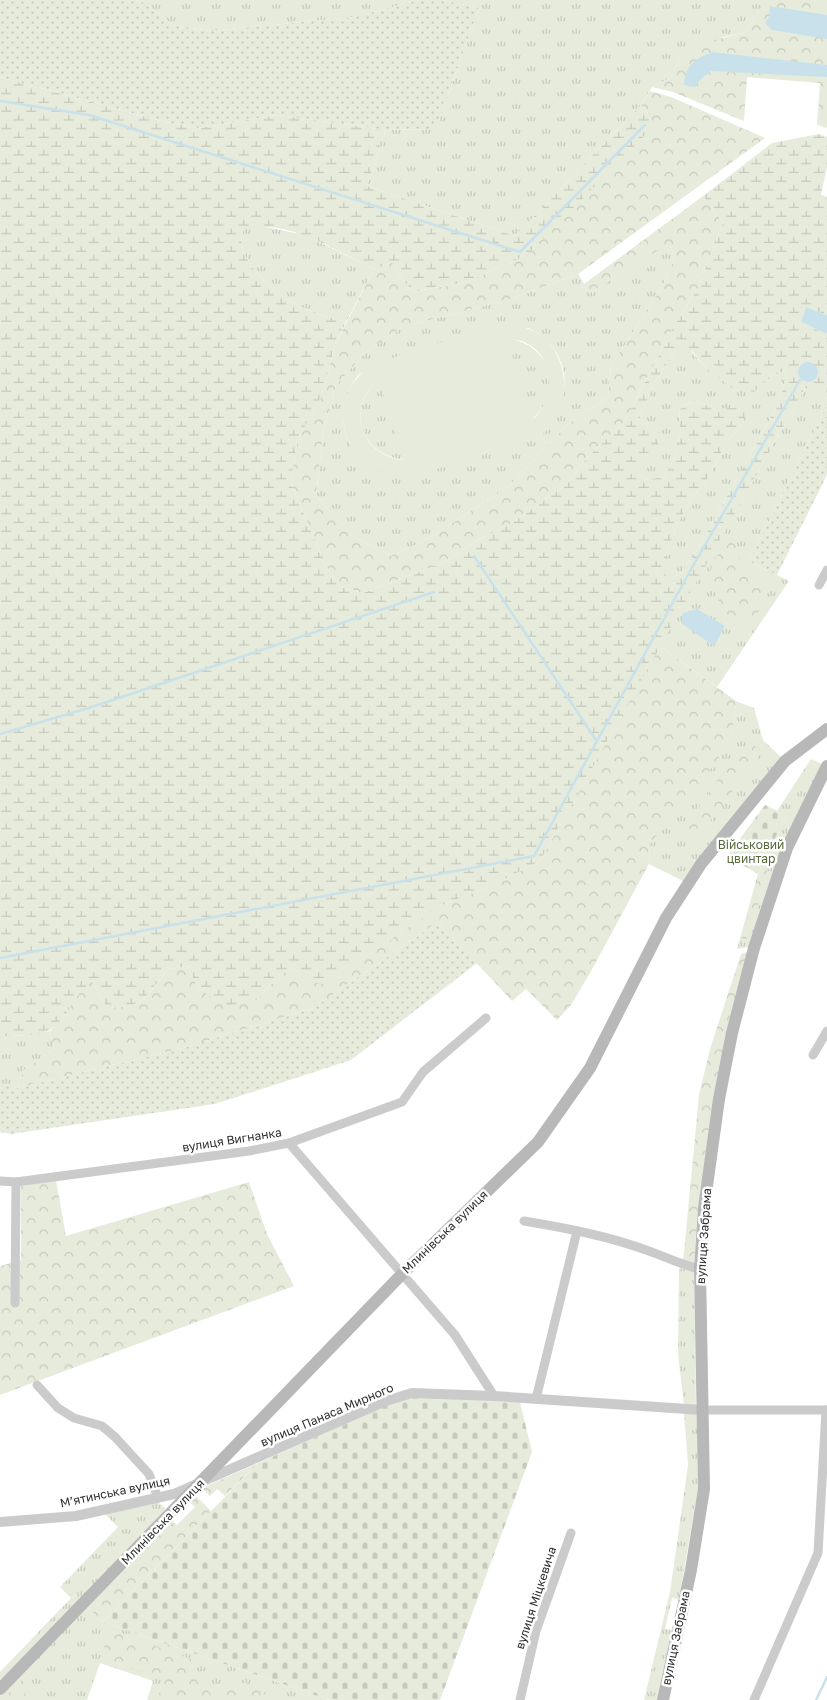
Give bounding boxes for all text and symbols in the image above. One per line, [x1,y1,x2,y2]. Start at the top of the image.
park label: Військовий цвинтар [718,837,784,866]
street label: вулиця Вигнанка [181,1124,283,1155]
street label: Млинівська вулиця [399,1187,491,1276]
street label: вулиця Забрама [693,1188,714,1284]
street label: вулиця Панаса Мирного [258,1380,396,1449]
street label: Мʼятинська вулиця [58,1473,171,1511]
street label: Млинівська вулиця [118,1476,207,1568]
street label: вулиця Міцкевича [512,1545,559,1651]
street label: вулиця Забрама [658,1589,693,1686]

